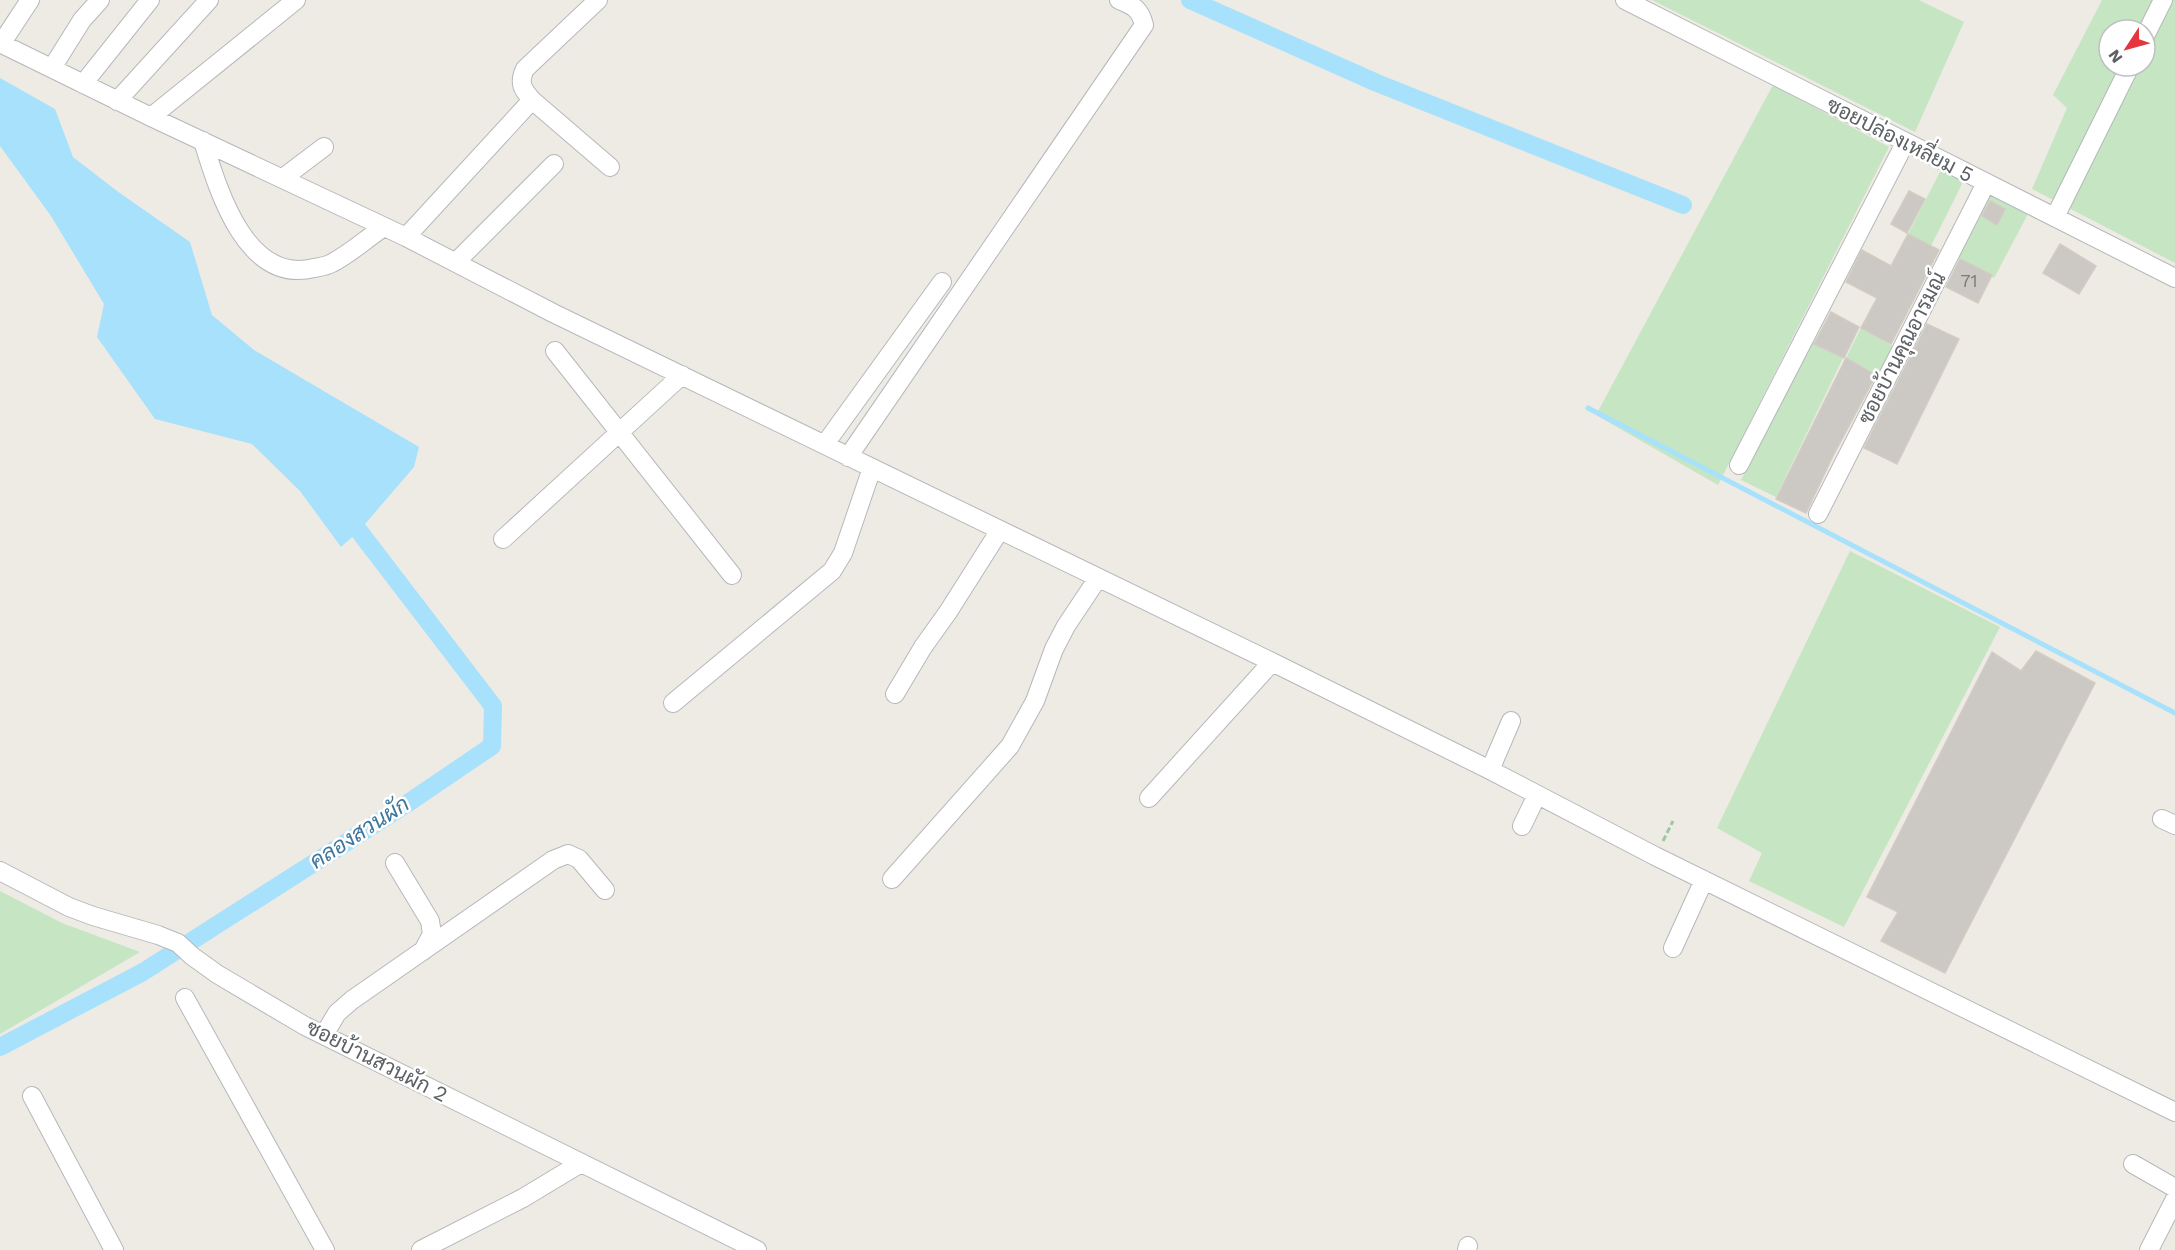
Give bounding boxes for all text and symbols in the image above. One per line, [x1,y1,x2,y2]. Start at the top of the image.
north arrow [2097,18,2157,78]
text: N [2104,46,2126,67]
street label: ซอยปล่องเหลี่ยม 5 [1823,86,1981,187]
street label: ซอยบ้านคุณอารมณ์ [1851,267,1953,429]
house number: 71 [1960,270,1978,291]
water label: คลองสวนผัก [304,790,414,874]
street label: ซอยบ้านสวนผัก 2 [302,1014,452,1107]

